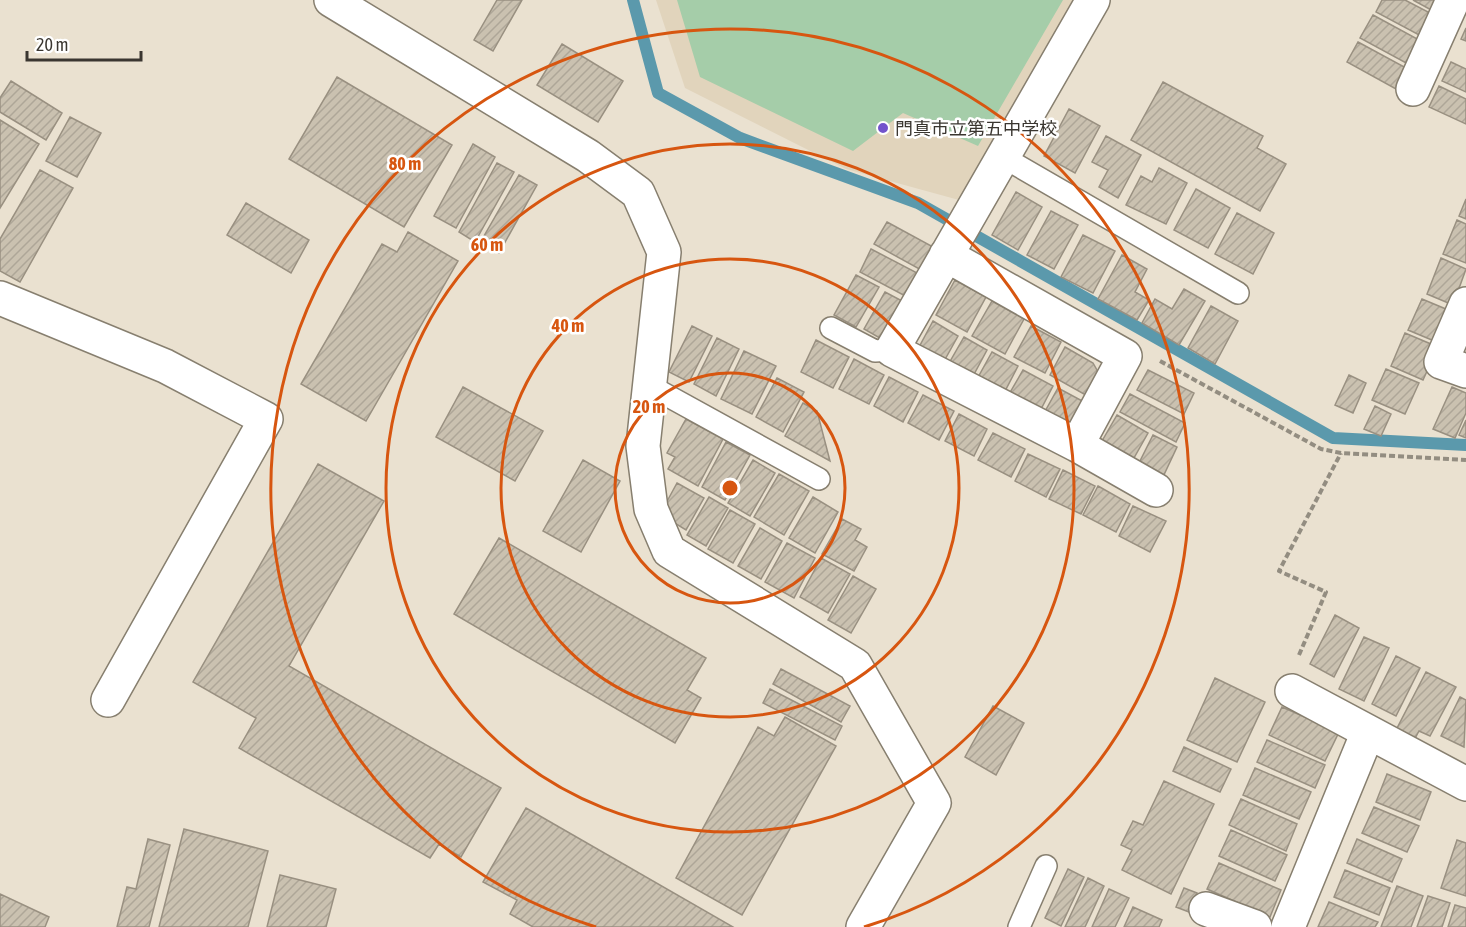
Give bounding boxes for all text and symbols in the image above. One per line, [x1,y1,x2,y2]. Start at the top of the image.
scale bar [27,24,141,62]
text: 20 m [36,34,68,55]
place label: 門真市立第五中学校 [895,118,1057,139]
marker: 門真市立第五中学校 [876,121,890,135]
text: 80 m [389,153,421,174]
text: 60 m [471,234,503,255]
text: 40 m [551,315,584,336]
text: 20 m [633,396,665,417]
centre of rings [720,478,740,498]

